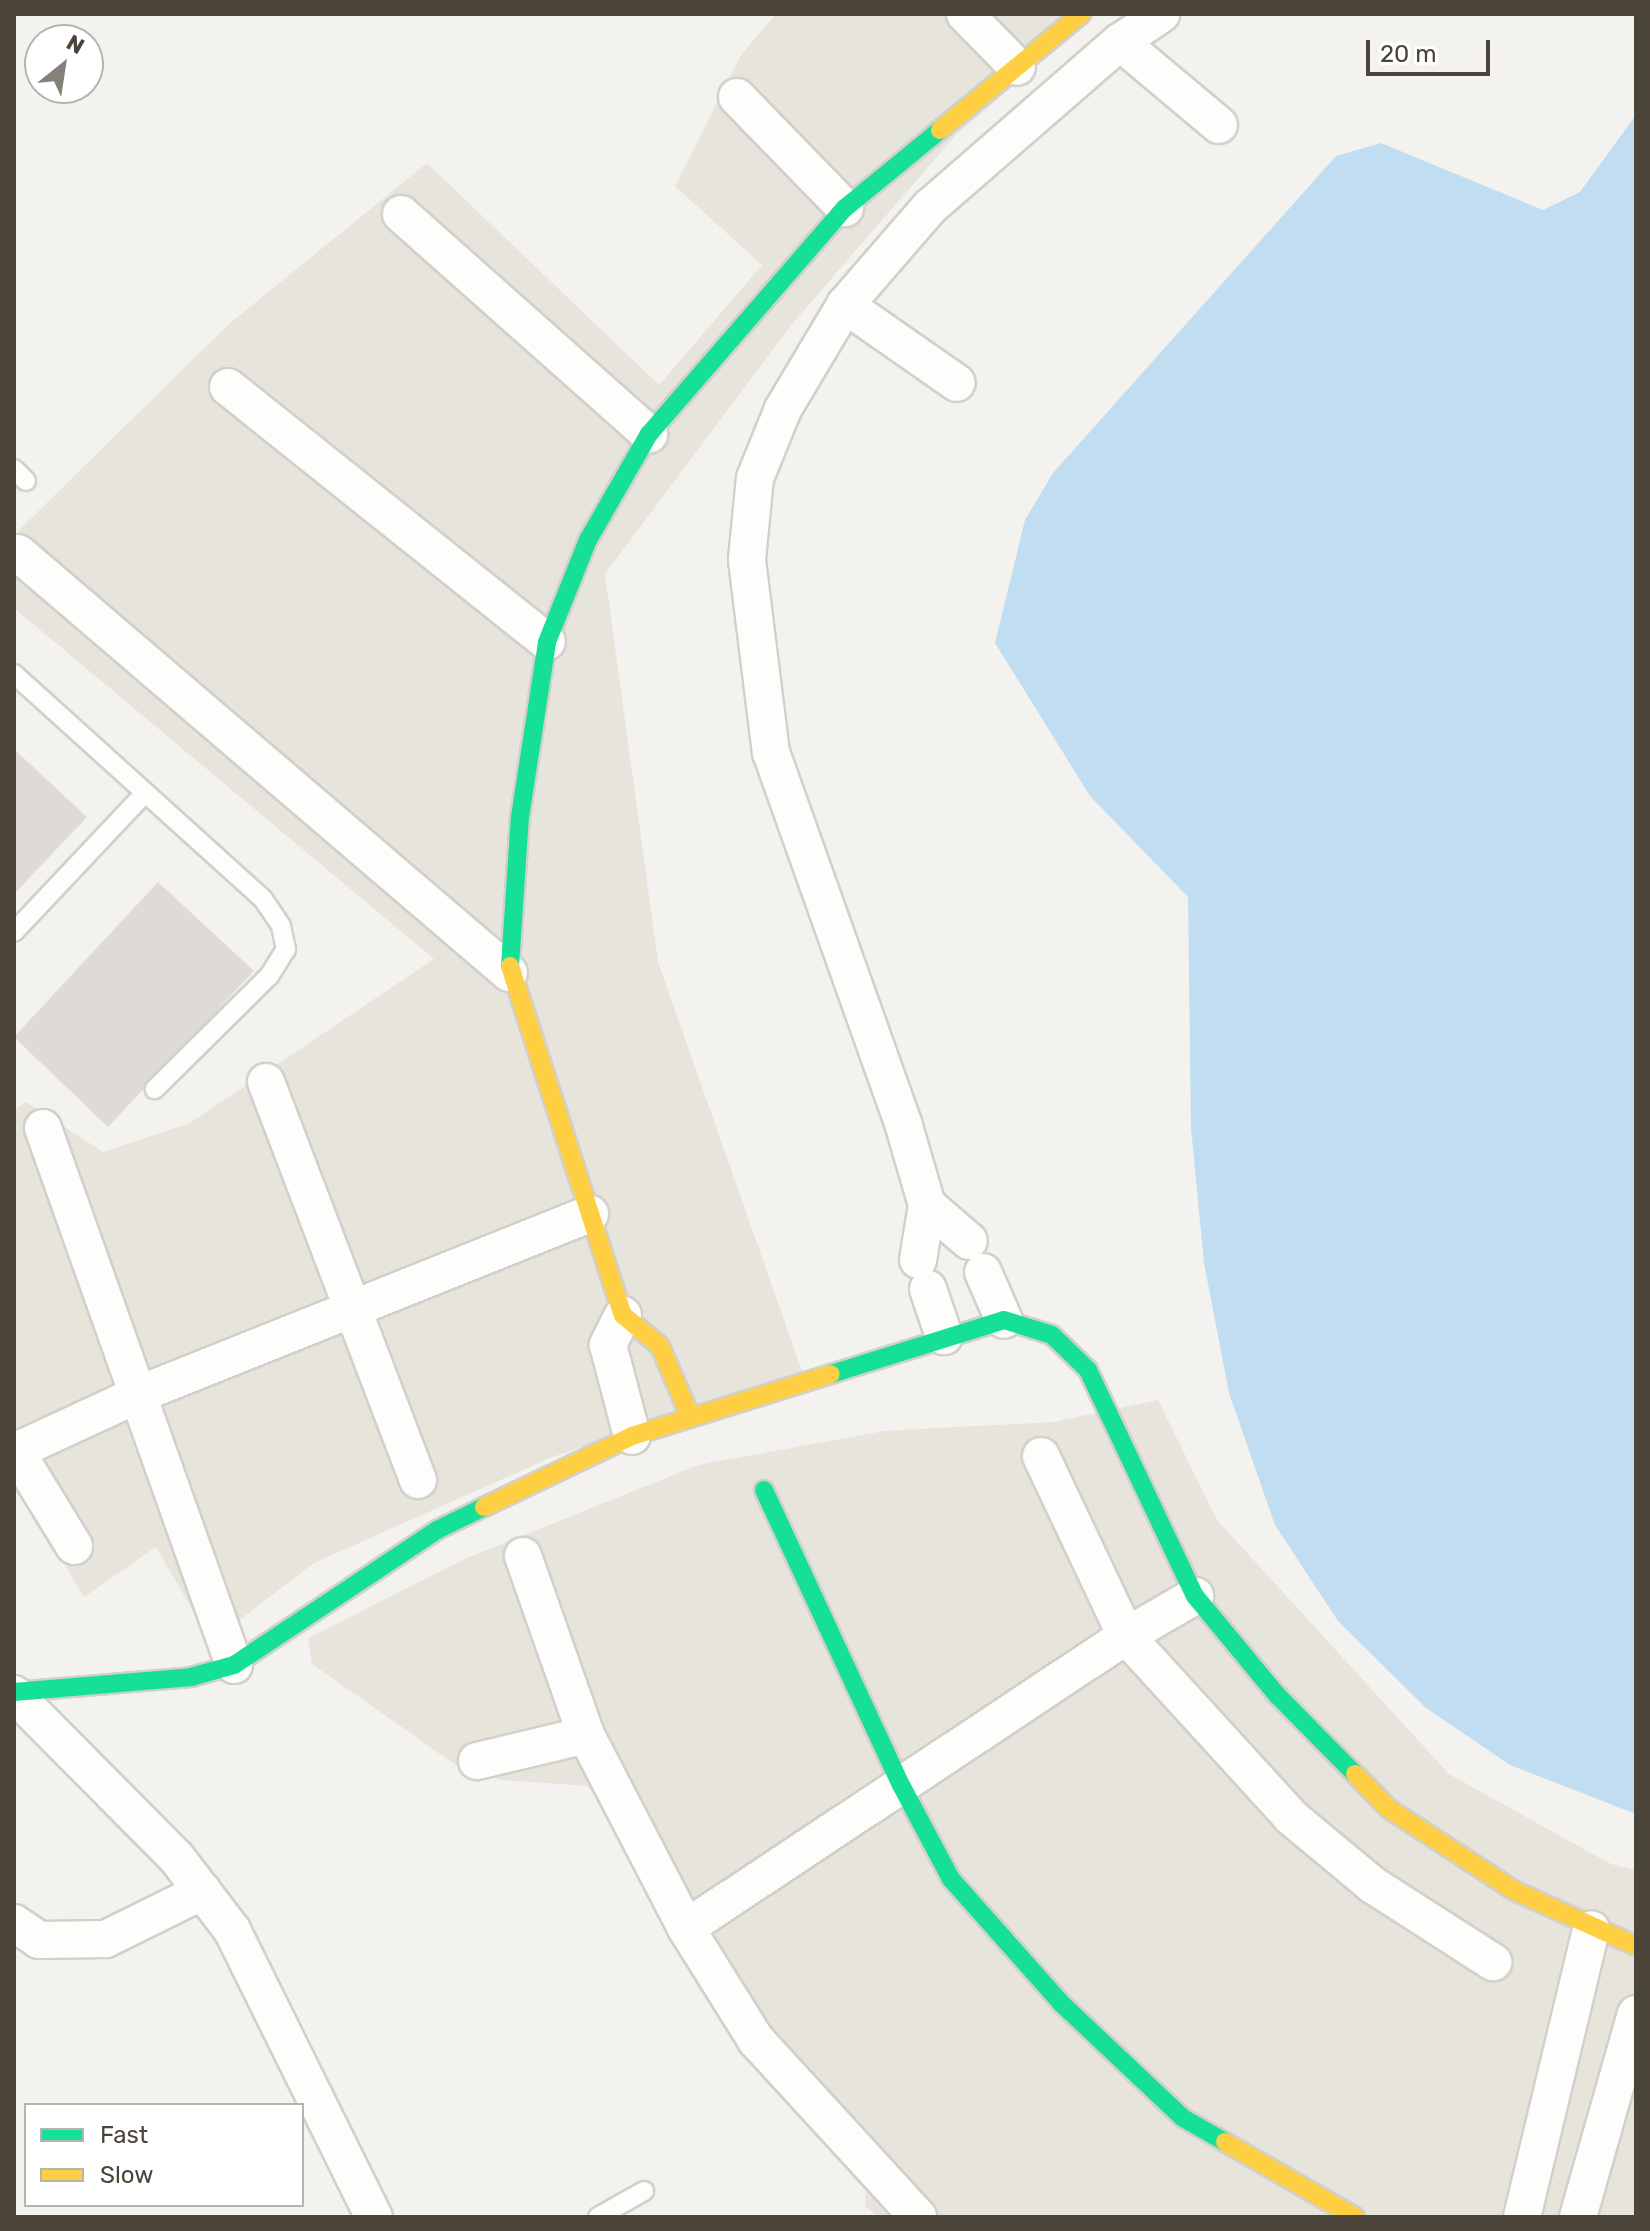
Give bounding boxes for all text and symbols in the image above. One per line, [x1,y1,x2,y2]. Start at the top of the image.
north arrow [24,24,104,104]
scale bar [1370,24,1494,74]
text: N [62,29,89,60]
text: 20 m [1380,40,1437,68]
legend [24,2103,304,2207]
text: Fast [100,2121,148,2149]
text: Slow [100,2161,153,2189]

